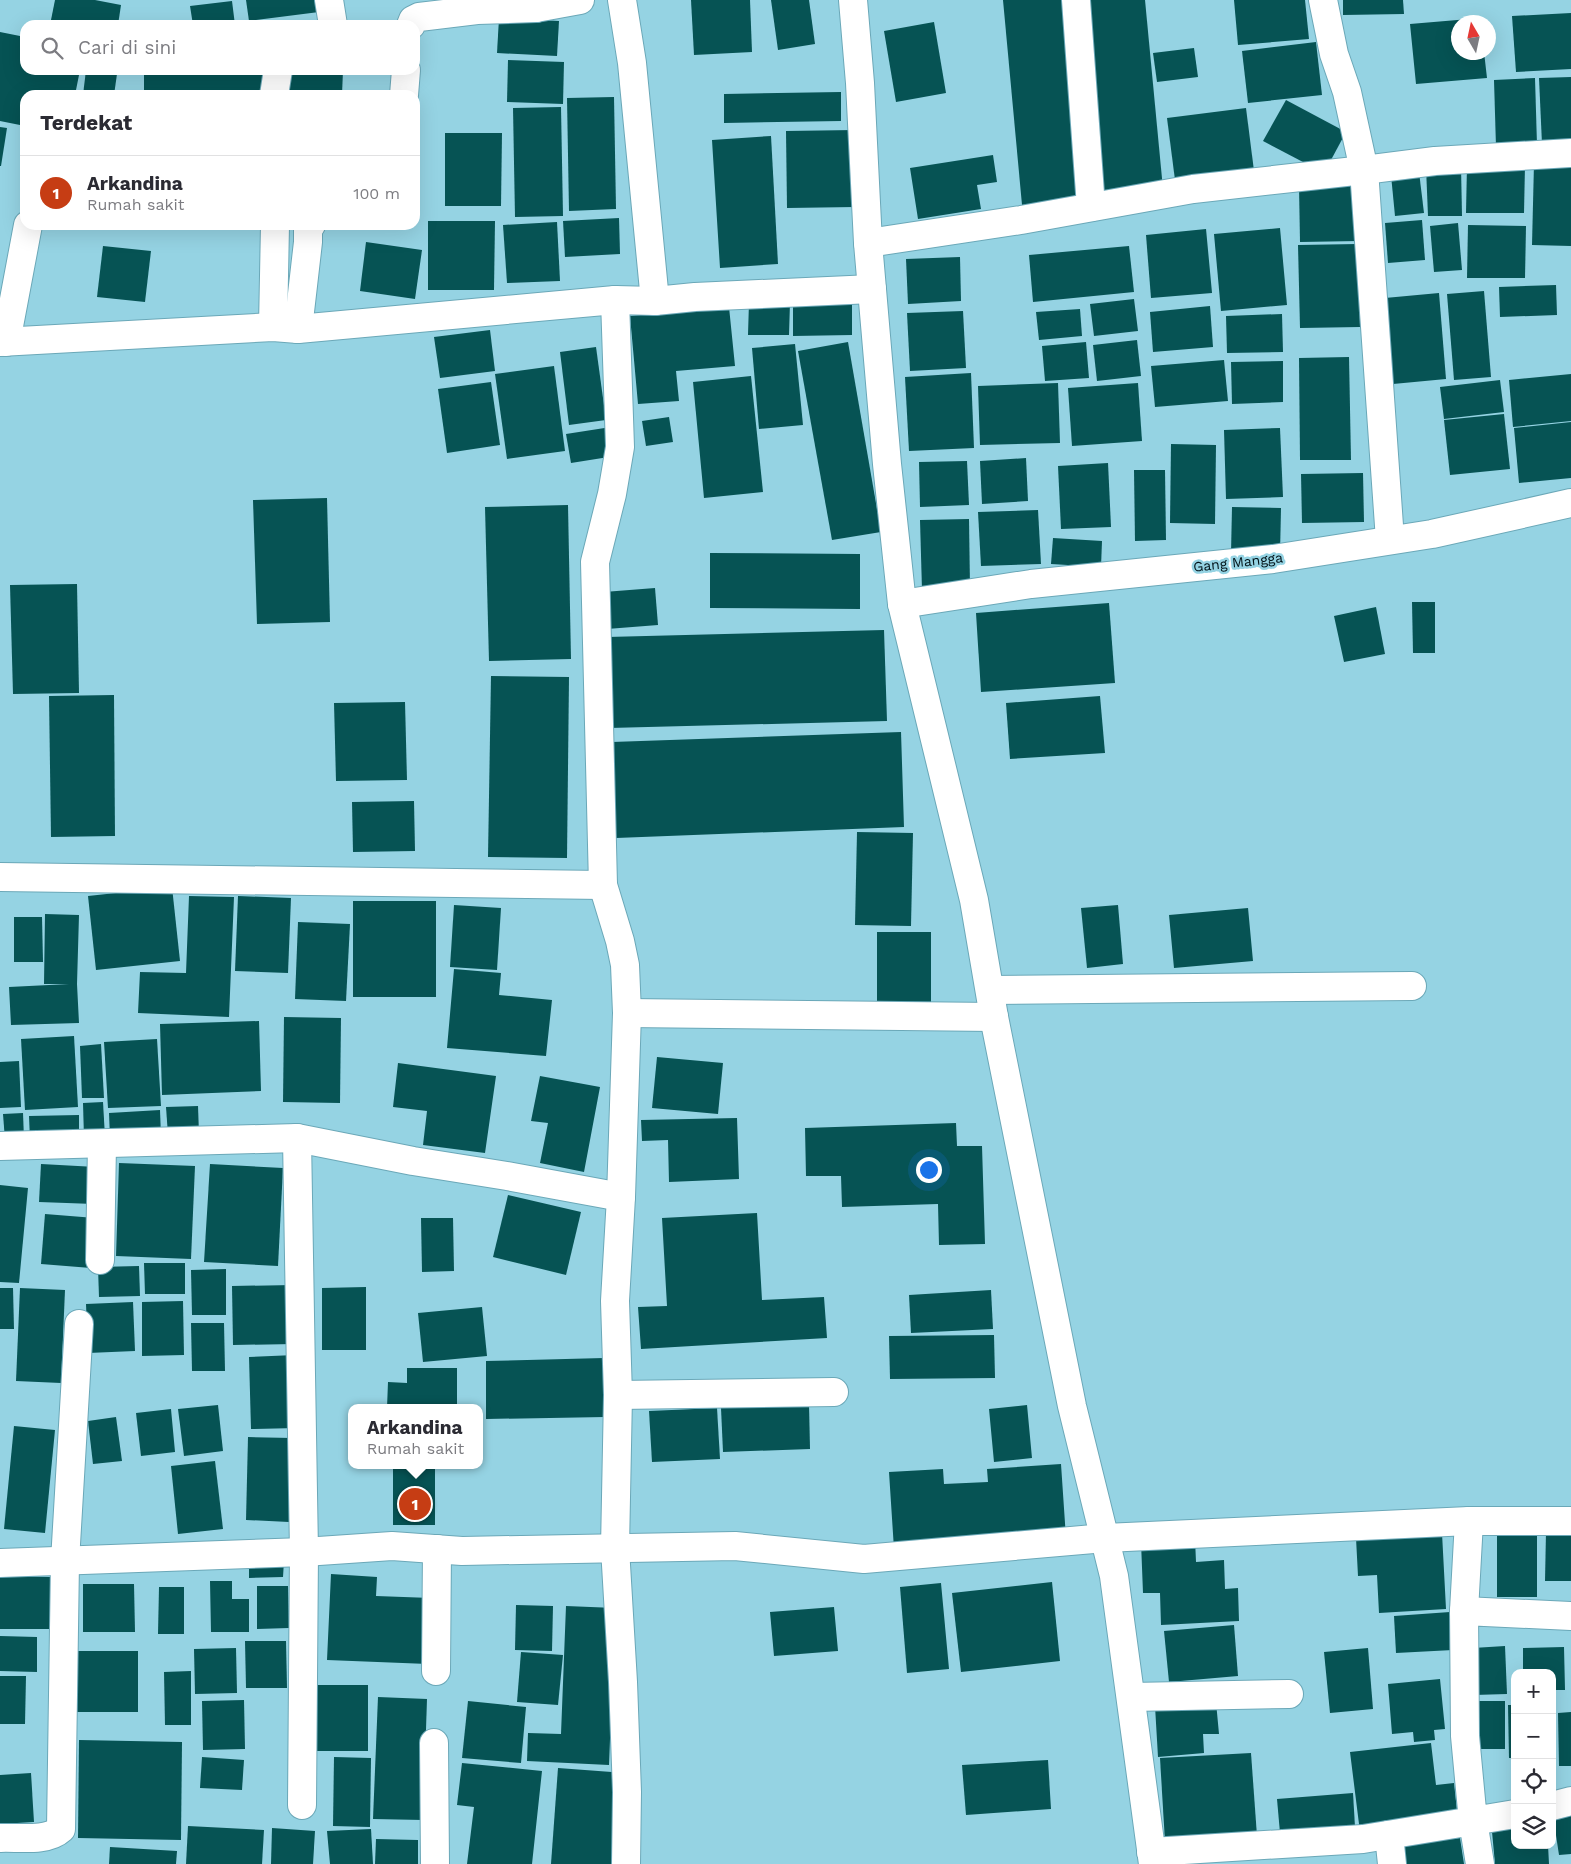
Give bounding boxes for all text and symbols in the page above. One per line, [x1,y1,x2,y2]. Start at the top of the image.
north arrow [1451,15,1496,60]
search box [20,20,420,75]
icon: search [38,34,66,62]
text: Cari di sini [78,36,176,59]
text: Terdekat [40,110,132,135]
text: Arkandina [87,172,183,195]
text: 1 [53,184,59,203]
text: 100 m [353,184,400,203]
text: Rumah sakit [87,195,185,214]
street label: Gang Mangga [1192,549,1284,575]
your location [916,1157,942,1183]
popup [348,1404,483,1469]
text: Arkandina [367,1416,463,1439]
text: Rumah sakit [367,1439,464,1458]
pin: 1 [399,1485,431,1523]
map controls [1511,1669,1556,1849]
button: + [1511,1669,1556,1714]
button: − [1511,1714,1556,1759]
button: locate [1511,1759,1556,1804]
button: layers [1511,1804,1556,1849]

